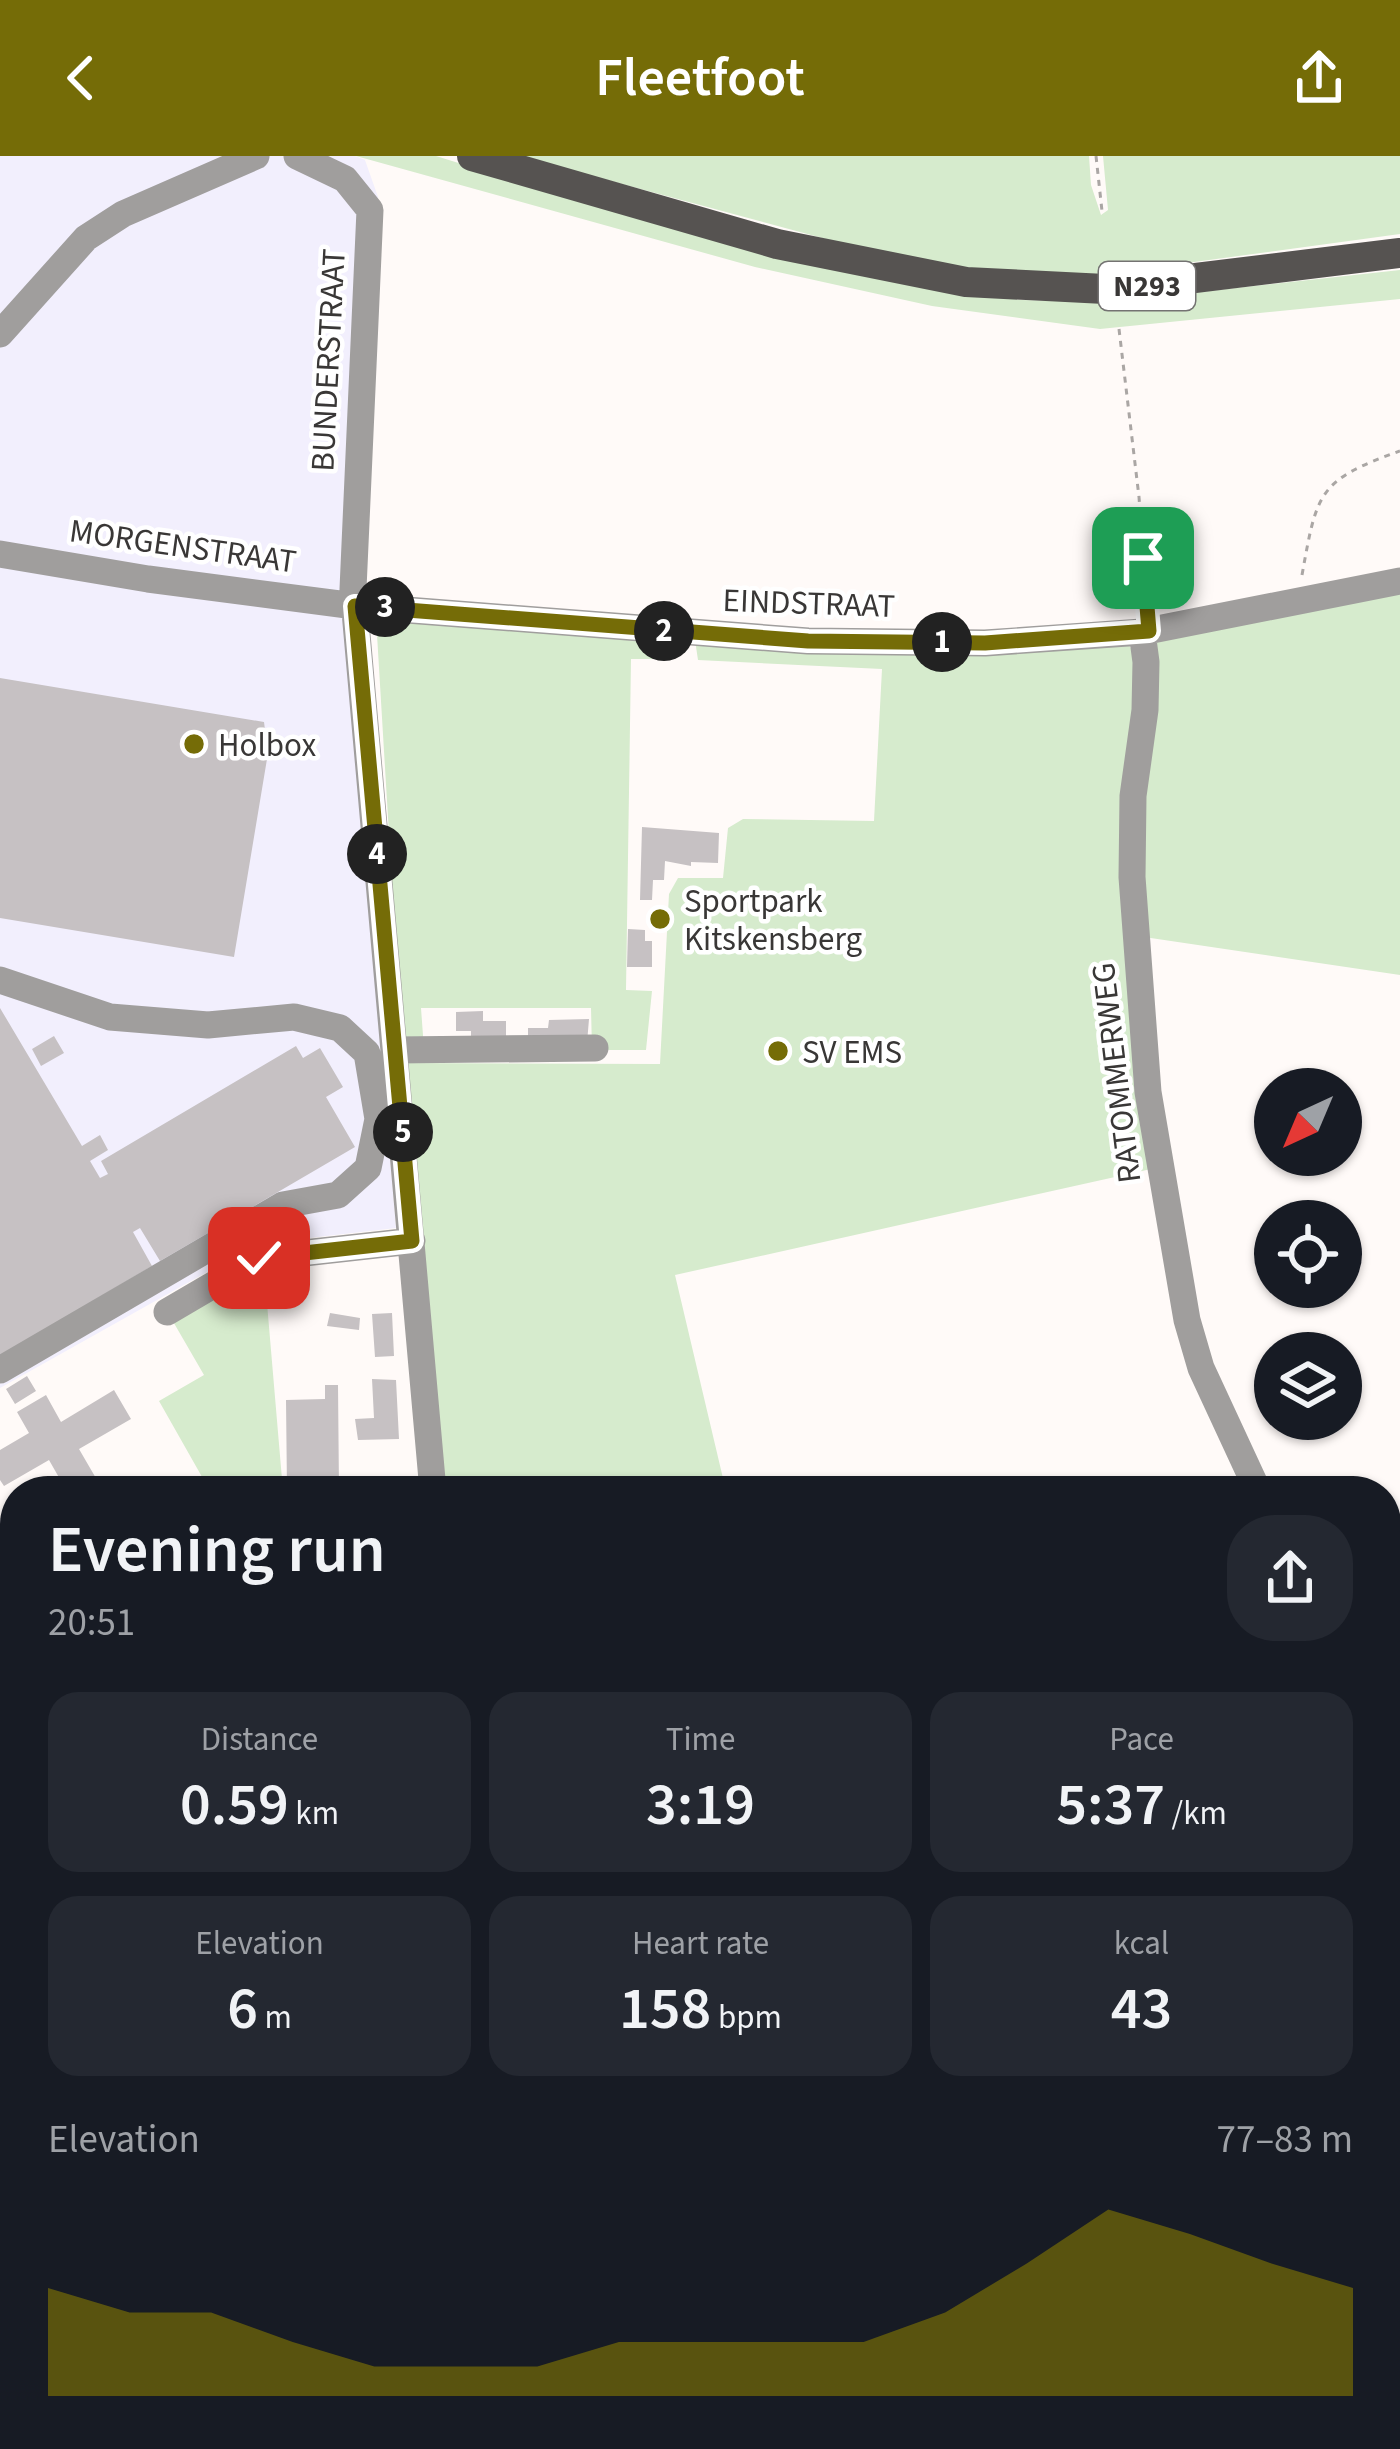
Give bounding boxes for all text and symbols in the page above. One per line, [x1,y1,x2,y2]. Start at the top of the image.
text: Fleetfoot [595,40,805,117]
icon: back [48,45,114,111]
icon: share [1286,45,1352,111]
street label: BUNDERSTRAAT [299,248,358,473]
road number: N293 [1099,262,1195,310]
street label: MORGENSTRAAT [66,507,299,586]
pin [1092,507,1194,609]
icon: arrive [1110,525,1176,591]
pin: 3 [355,577,415,637]
street label: EINDSTRAAT [722,577,896,630]
text: 3 [376,583,394,630]
pin: 2 [634,601,694,661]
text: 2 [655,607,673,654]
pin: 1 [912,612,972,672]
text: 1 [933,618,951,665]
place label: Holbox [218,722,316,769]
marker: Holbox [181,731,207,757]
pin: 4 [347,824,407,884]
text: 4 [368,830,386,877]
place label: Sportpark Kitskensberg [684,878,863,963]
marker: Sportpark Kitskensberg [647,906,673,932]
street label: RATOMMERWEG [1080,960,1153,1186]
place label: SV EMS [802,1029,902,1076]
marker: SV EMS [765,1038,791,1064]
north arrow [1254,1068,1362,1176]
map controls [1254,1068,1362,1440]
pin: 5 [373,1102,433,1162]
text: 5 [394,1108,412,1155]
button: locate [1254,1200,1362,1308]
pin [208,1207,310,1309]
icon: check [226,1225,292,1291]
button: layers [1254,1332,1362,1440]
text: Evening run [48,1503,386,1597]
button: share [1227,1515,1353,1641]
text: 20:51 [48,1595,135,1651]
text: Distance [201,1716,318,1763]
text: Time [666,1716,735,1763]
text: Pace [1109,1716,1174,1763]
text: 0.59 [180,1763,289,1848]
text: 3:19 [646,1763,755,1848]
text: 5:37 [1056,1763,1165,1848]
text: km [289,1790,339,1837]
text: /km [1165,1790,1227,1837]
text: Elevation [195,1920,324,1967]
text: Heart rate [632,1920,769,1967]
text: kcal [1114,1920,1169,1967]
text: 6 [227,1967,258,2052]
text: 158 [619,1967,711,2052]
text: 43 [1111,1967,1172,2052]
text: m [258,1994,292,2041]
text: bpm [711,1994,782,2041]
text: Elevation [48,2112,200,2168]
text: 77–83 m [1217,2112,1353,2168]

